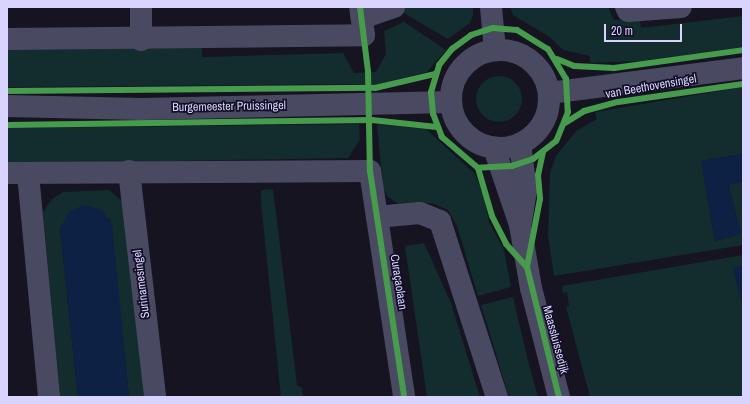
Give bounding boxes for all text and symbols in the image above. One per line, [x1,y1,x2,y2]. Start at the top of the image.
scale bar [606,16,684,42]
text: 20 m [611,23,633,39]
street label: van Beethovensingel [604,72,698,102]
street label: Burgemeester Pruissingel [172,99,286,115]
street label: Surinamesingel [131,249,153,319]
street label: Curaçaolaan [387,253,409,311]
street label: Maassluissedijk [539,304,571,376]

